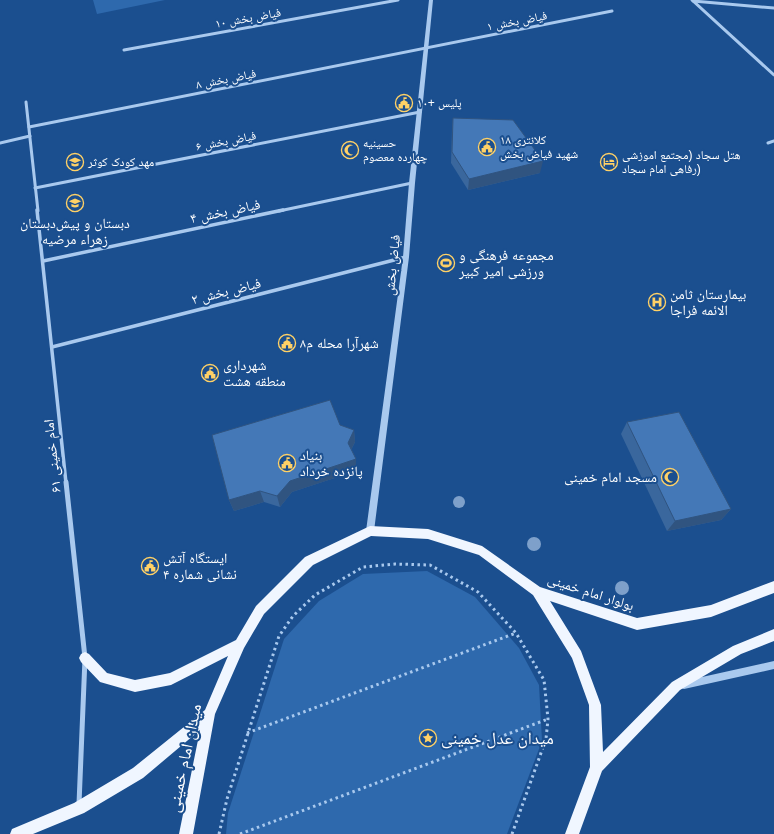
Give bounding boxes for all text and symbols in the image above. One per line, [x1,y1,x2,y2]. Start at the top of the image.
street label: فیاض بخش ۱۰ [214,5,282,31]
street label: فیاض بخش ۱ [486,8,548,34]
street label: فیاض بخش ۸ [195,66,257,92]
public building icon: پلیس +۱۰ [394,93,414,113]
place label: پلیس +۱۰ [417,96,462,110]
street label: فیاض بخش ۶ [195,128,257,154]
place label: کلانتری ۱۸ شهید فیاض بخش [500,133,578,161]
place label: حسینیه چهارده معصوم [363,136,428,165]
public building icon: کلانتری ۱۸ شهید فیاض بخش [477,137,497,157]
mosque icon: حسینیه چهارده معصوم [340,140,360,160]
place label: هتل سجاد (مجتمع اموزشی رفاهی امام سجاد) [622,148,741,177]
school or university icon: مهد کودک کوثر [65,152,85,172]
hotel icon: هتل سجاد (مجتمع اموزشی رفاهی امام سجاد) [599,152,619,172]
place label: مهد کودک کوثر [87,155,154,169]
school or university icon: دبستان و پیش‌دبستان زهراء مرضیه [65,193,85,213]
street label: فیاض بخش ۴ [188,196,262,227]
place label: دبستان و پیش‌دبستان زهراء مرضیه [20,215,130,248]
street label: فیاض بخش [381,234,404,296]
place label: مجموعه فرهنگی و ورزشی امیر کبیر [458,247,554,280]
sports icon: مجموعه فرهنگی و ورزشی امیر کبیر [436,253,456,273]
street label: فیاض بخش ۲ [189,275,263,308]
place label: بیمارستان ثامن الائمه فراجا [670,286,747,319]
hospital icon: بیمارستان ثامن الائمه فراجا [647,292,667,312]
public building icon: شهرآرا محله م۸ [277,333,297,353]
place label: شهرآرا محله م۸ [300,335,379,353]
place label: شهرداری منطقه هشت [223,357,286,389]
public building icon: شهرداری منطقه هشت [200,363,220,383]
street label: امام خمینی ۶۱ [40,418,66,494]
place label: بنیاد پانزده خرداد [300,447,363,480]
public building icon: بنیاد پانزده خرداد [277,453,297,473]
mosque icon: مسجد امام خمینی [660,467,680,487]
place label: مسجد امام خمینی [564,469,657,487]
place label: ایستگاه آتش نشانی شماره ۴ [163,550,237,583]
public building icon: ایستگاه آتش نشانی شماره ۴ [140,556,160,576]
street label: بولوار امام خمینی [545,570,636,615]
street label: میدان امام خمینی [164,702,207,814]
place icon: میدان عدل خمینی [418,728,438,748]
place label: میدان عدل خمینی [441,729,554,749]

